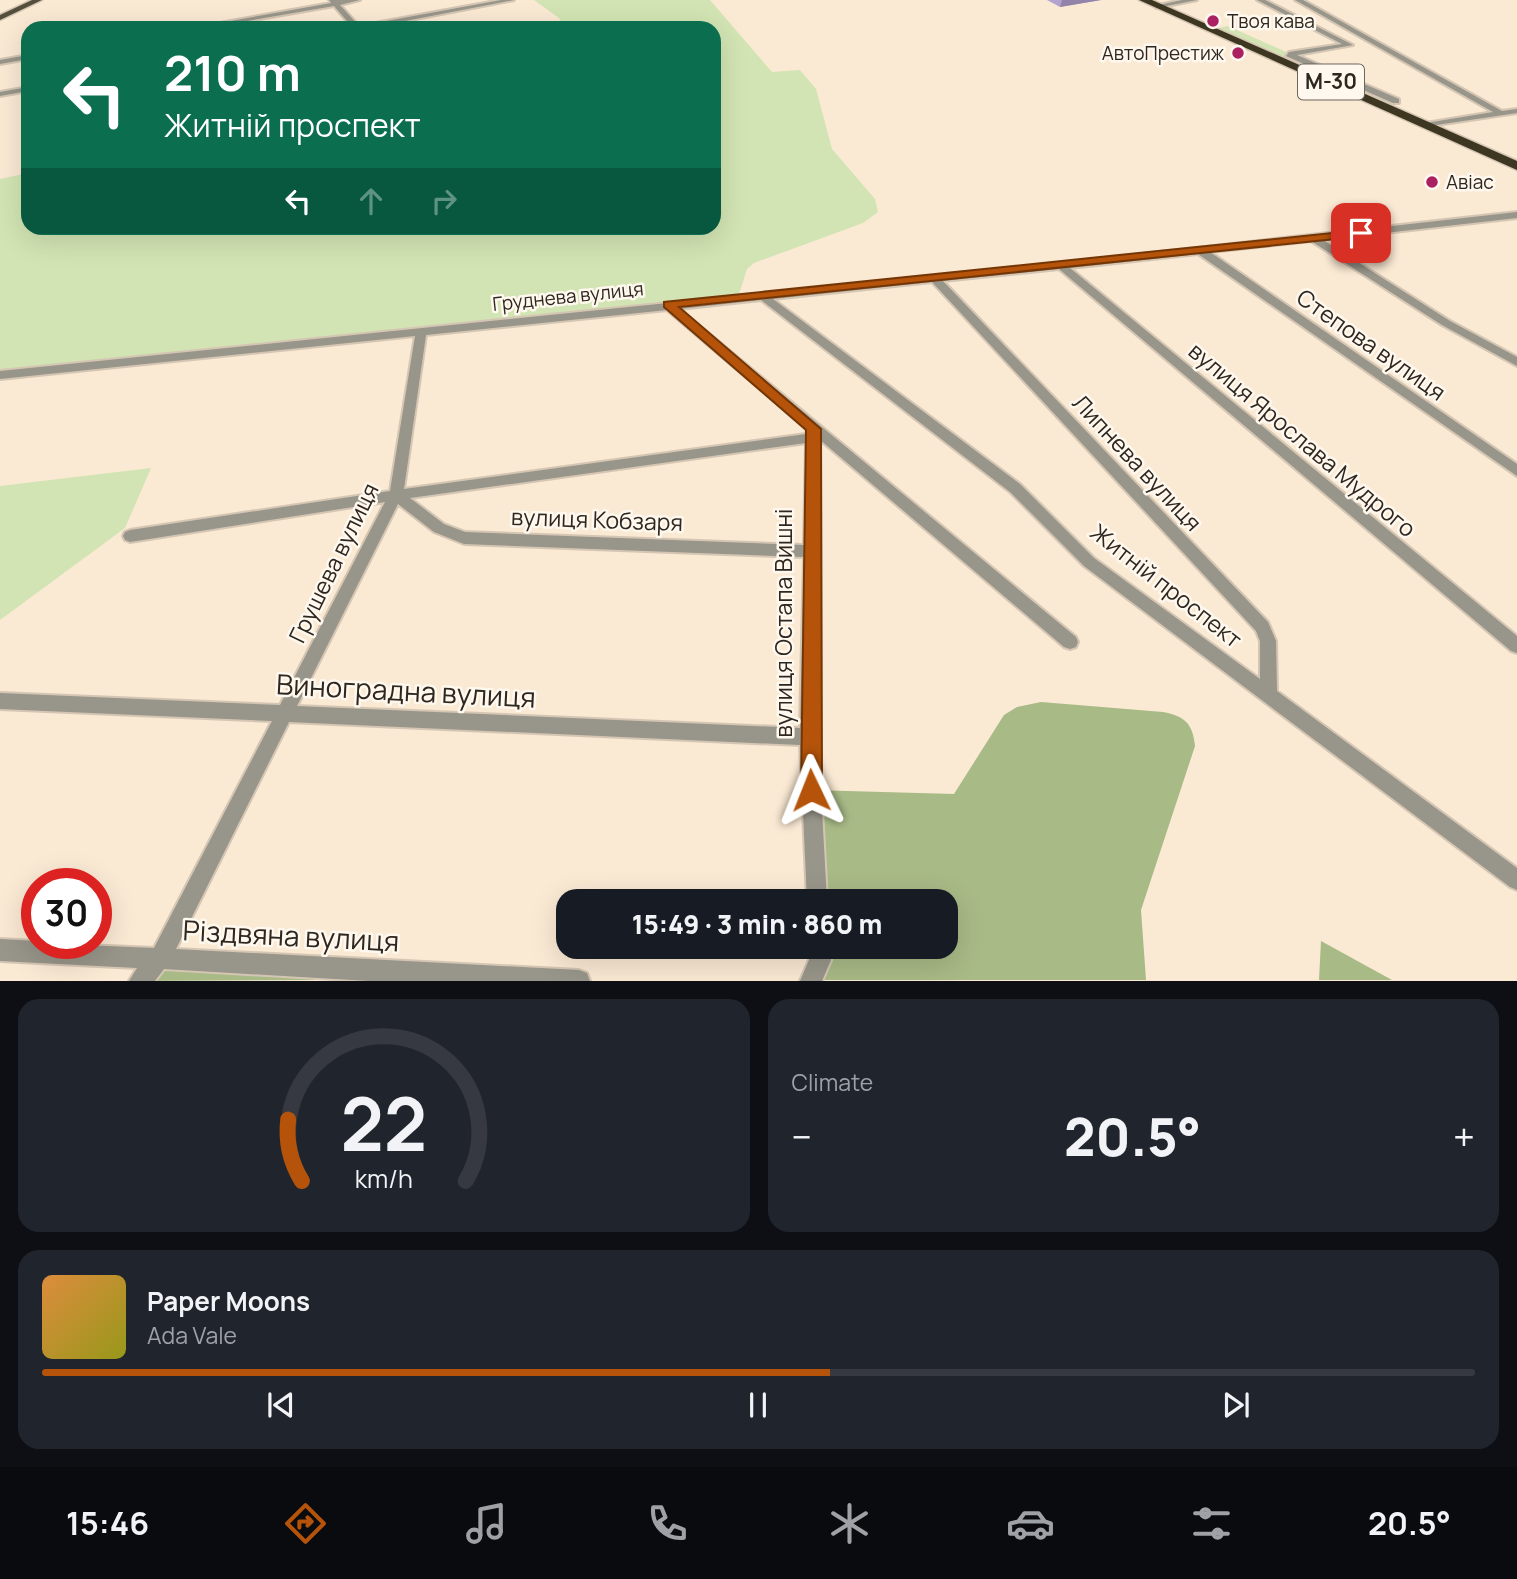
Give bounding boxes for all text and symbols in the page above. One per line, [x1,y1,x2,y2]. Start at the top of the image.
place label: Твоя кава [1227,8,1315,34]
marker: Твоя кава [1205,13,1221,29]
text: 210 m [164,39,301,106]
place label: АвтоПрестиж [1102,40,1225,66]
marker: АвтоПрестиж [1230,45,1246,61]
icon: left [49,49,140,140]
road number: М-30 [1298,64,1364,100]
text: Житній проспект [164,103,421,147]
place label: Авіас [1446,169,1494,195]
marker: Авіас [1424,174,1440,190]
icon: left [279,182,317,220]
icon: ahead [352,182,390,220]
icon: right [425,182,463,220]
pin [1331,203,1391,263]
icon: arrive [1342,214,1380,252]
street label: Груднева вулиця [491,275,645,317]
street label: Степова вулиця [1291,281,1452,408]
street label: вулиця Ярослава Мудрого [1182,335,1423,544]
street label: Липнева вулиця [1066,387,1210,538]
street label: Грушева вулиця [281,477,386,648]
street label: вулиця Кобзаря [510,500,684,538]
street label: вулиця Остапа Вишні [767,509,799,737]
street label: Житній проспект [1084,516,1249,655]
street label: Виноградна вулиця [275,664,537,716]
position arrow [774,753,848,827]
speed limit sign: 30 [21,868,112,959]
text: 15:49 · 3 min · 860 m [632,906,882,942]
street label: Різдвяна вулиця [182,910,400,960]
text: Climate [792,1066,873,1098]
text: 22 [340,1074,427,1174]
text: 20.5° [1064,1101,1201,1172]
text: − [792,1110,812,1162]
text: + [1453,1110,1475,1162]
text: km/h [355,1161,413,1196]
text: Paper Moons [147,1283,310,1319]
text: Ada Vale [147,1319,237,1351]
icon: previous [262,1386,300,1424]
icon: pause [739,1386,777,1424]
icon: next [1217,1386,1255,1424]
icon: directions [281,1499,330,1548]
icon: music [462,1499,511,1548]
icon: phone [643,1499,692,1548]
icon: climate [825,1499,874,1548]
icon: car [1006,1499,1055,1548]
icon: filters [1187,1499,1236,1548]
text: 15:46 [66,1501,149,1545]
text: 20.5° [1368,1501,1451,1545]

